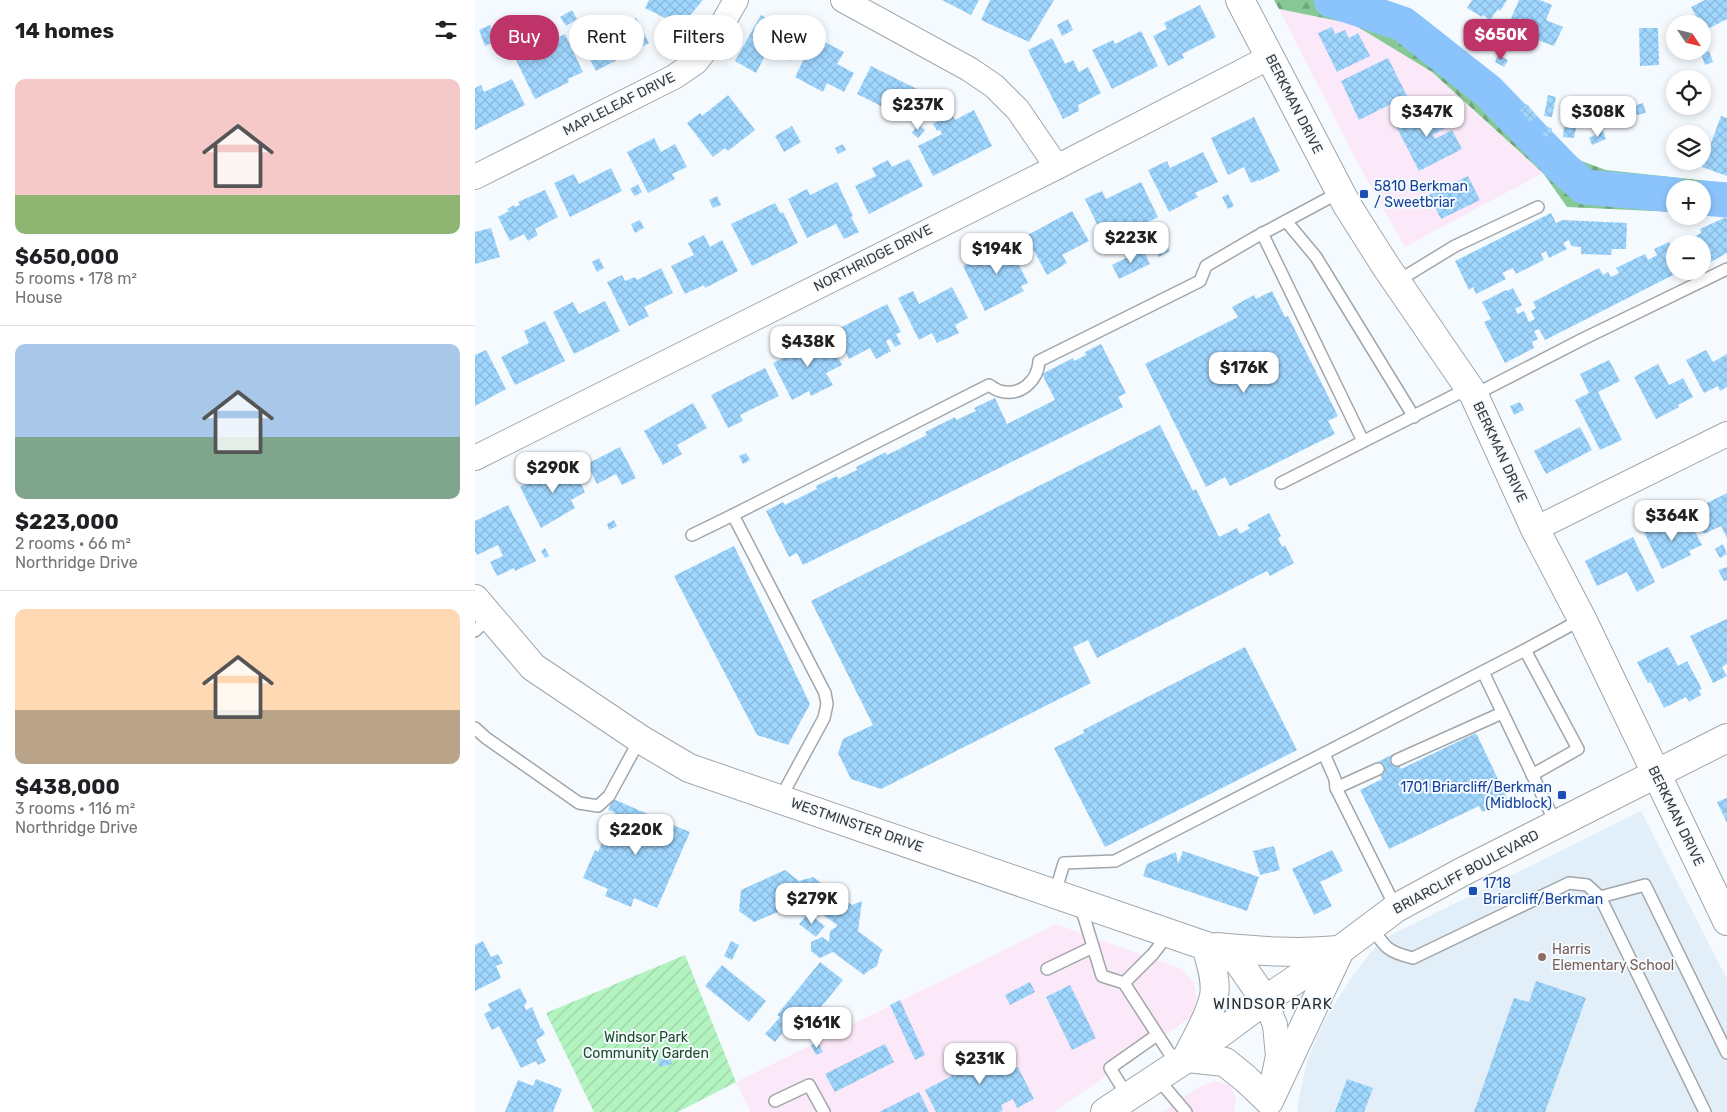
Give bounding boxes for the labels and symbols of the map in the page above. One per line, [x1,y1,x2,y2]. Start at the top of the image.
north arrow [1666,15,1711,60]
pin: $650K [1466,18,1536,61]
street label: BERKMAN DRIVE [1262,51,1326,157]
street label: MAPLELEAF DRIVE [560,68,678,140]
pin: $237K [883,88,953,131]
pin: $347K [1392,96,1462,138]
pin: $308K [1563,96,1633,138]
place label: 5810 Berkman / Sweetbriar [1374,178,1468,211]
marker: 5810 Berkman / Sweetbriar [1358,188,1370,200]
street label: NORTHRIDGE DRIVE [811,221,935,295]
pin: $223K [1096,222,1166,264]
pin: $194K [962,232,1032,275]
pin: $438K [773,326,843,368]
pin: $176K [1209,352,1279,394]
street label: BERKMAN DRIVE [1469,399,1531,505]
pin: $290K [518,452,588,494]
pin: $364K [1637,500,1707,542]
street label: BERKMAN DRIVE [1644,763,1708,869]
place label: 1701 Briarcliff/Berkman (Midblock) [1400,779,1552,812]
marker: 1701 Briarcliff/Berkman (Midblock) [1556,789,1568,801]
street label: WESTMINSTER DRIVE [788,794,926,856]
pin: $220K [601,814,671,856]
street label: BRIARCLIFF BOULEVARD [1390,826,1542,918]
place label: 1718 Briarcliff/Berkman [1483,875,1603,908]
pin: $279K [777,882,847,925]
marker: 1718 Briarcliff/Berkman [1467,885,1479,897]
place label: Harris Elementary School [1552,941,1674,974]
marker: Harris Elementary School [1536,951,1548,963]
district label: WINDSOR PARK [1213,995,1333,1013]
pin: $161K [782,1006,852,1049]
park label: Windsor Park Community Garden [583,1029,709,1062]
pin: $231K [945,1042,1015,1085]

